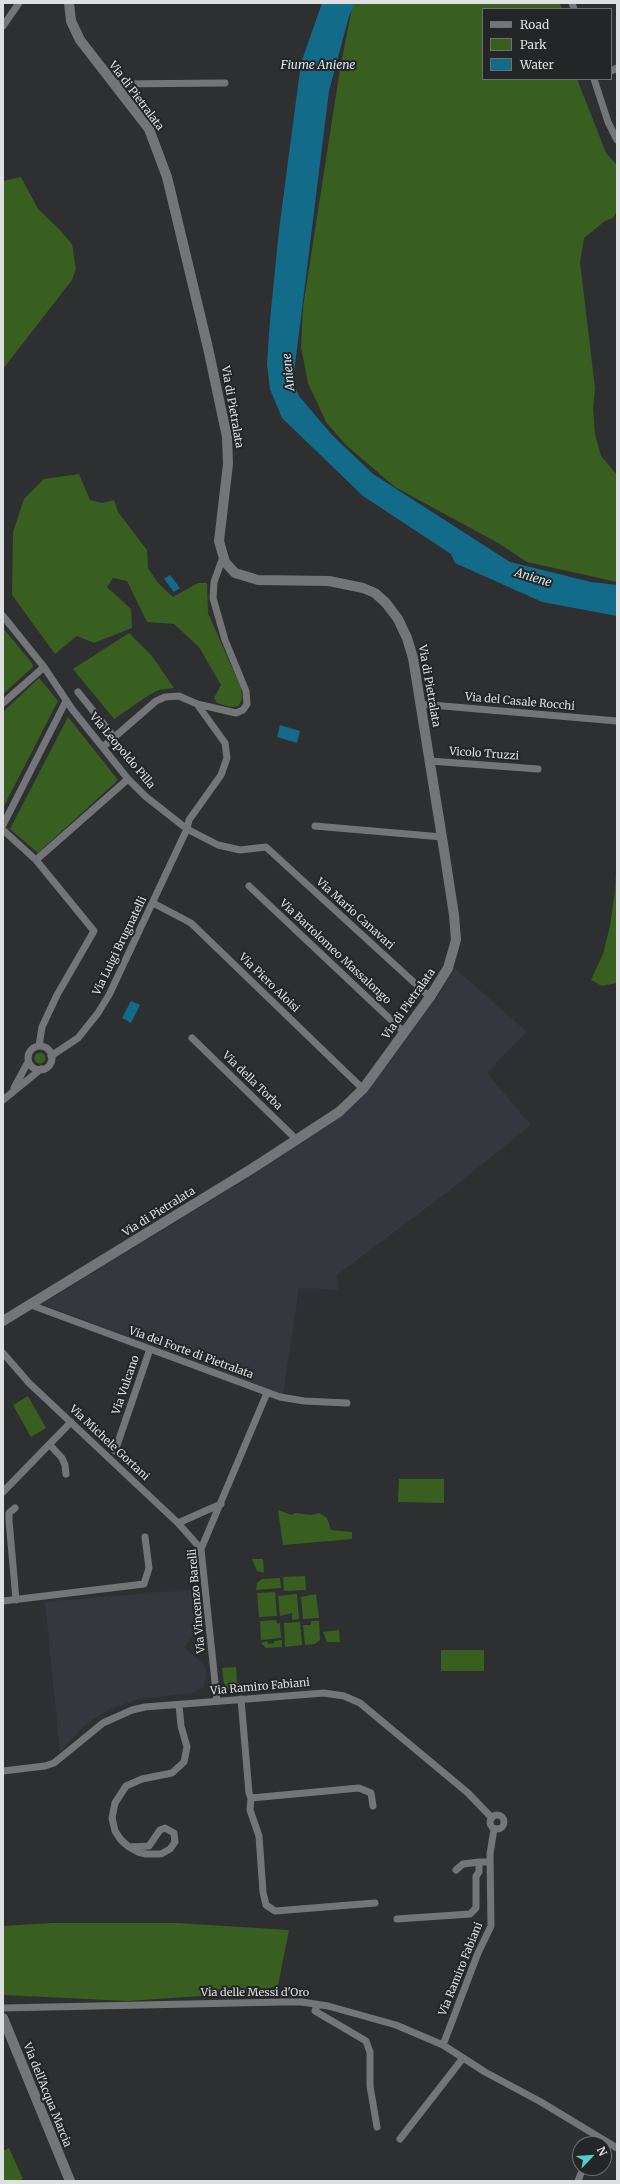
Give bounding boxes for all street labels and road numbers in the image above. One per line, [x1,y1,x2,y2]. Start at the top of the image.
street label: Via di Pietralata [106,59,166,133]
street label: Via di Pietralata [218,365,246,449]
street label: Via di Pietralata [415,644,443,728]
street label: Via del Casale Rocchi [465,691,575,713]
street label: Via Leopoldo Pilla [87,711,157,791]
street label: Vicolo Truzzi [449,745,519,763]
street label: Via Mario Canavari [313,876,397,952]
street label: Via Luigi Brugnatelli [90,894,150,998]
street label: Via Bartolomeo Massalongo [277,897,393,1007]
street label: Via Piero Aloisi [236,951,302,1015]
street label: Via di Pietralata [380,966,438,1042]
street label: Via della Torba [219,1049,285,1113]
street label: Via di Pietralata [120,1184,198,1240]
street label: Via del Forte di Pietralata [127,1324,255,1382]
street label: Via Vulcano [110,1354,142,1416]
street label: Via Michele Gortani [66,1403,152,1483]
street label: Via Vincenzo Barelli [186,1548,208,1654]
street label: Via Ramiro Fabiani [210,1676,310,1698]
street label: Via Ramiro Fabiani [436,1920,486,2018]
street label: Via delle Messi d'Oro [201,1986,309,2000]
street label: Via dell'Acqua Marcia [20,2041,74,2149]

